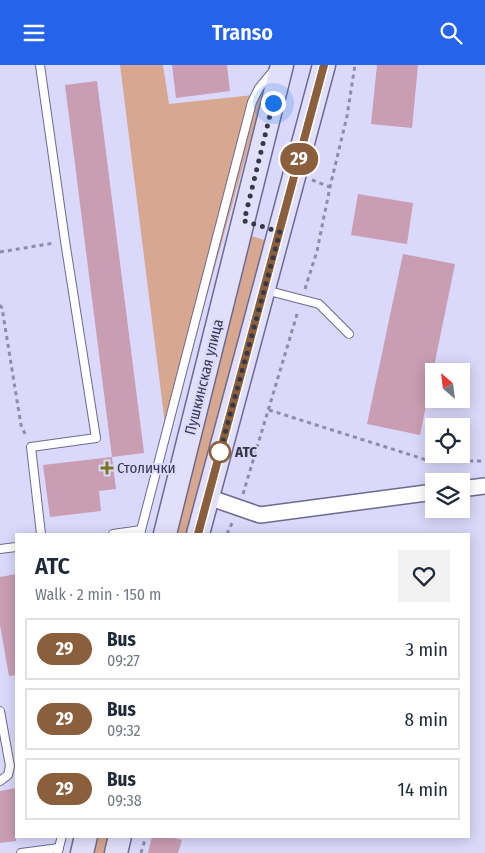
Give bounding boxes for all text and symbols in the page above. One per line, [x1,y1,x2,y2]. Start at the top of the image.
icon: menu [20,19,48,47]
text: Transo [212,19,273,46]
icon: search [437,19,465,47]
your location [261,91,286,116]
line badge: 29 [276,143,322,175]
text: 29 [290,148,308,170]
street label: Пушкинская улица [181,317,227,437]
north arrow [425,363,470,407]
map controls [425,363,470,518]
button: locate [425,418,470,463]
marker: АТС [209,441,231,463]
place label: АТС [234,443,257,461]
place label: Столички [117,459,176,477]
marker: Столички [101,462,113,474]
button: layers [425,473,470,518]
button: heart [398,550,450,602]
text: АТС [35,552,70,580]
text: Walk · 2 min · 150 m [35,585,161,604]
text: Bus [107,628,136,651]
text: 29 [56,638,73,660]
text: 3 min [406,638,448,661]
text: 09:27 [107,651,140,670]
text: Bus [107,698,136,721]
text: 29 [56,708,73,730]
text: 8 min [405,708,448,731]
text: 09:32 [107,721,141,740]
text: Bus [107,768,136,791]
text: 29 [56,778,73,800]
text: 14 min [398,778,448,801]
text: 09:38 [107,791,142,810]

